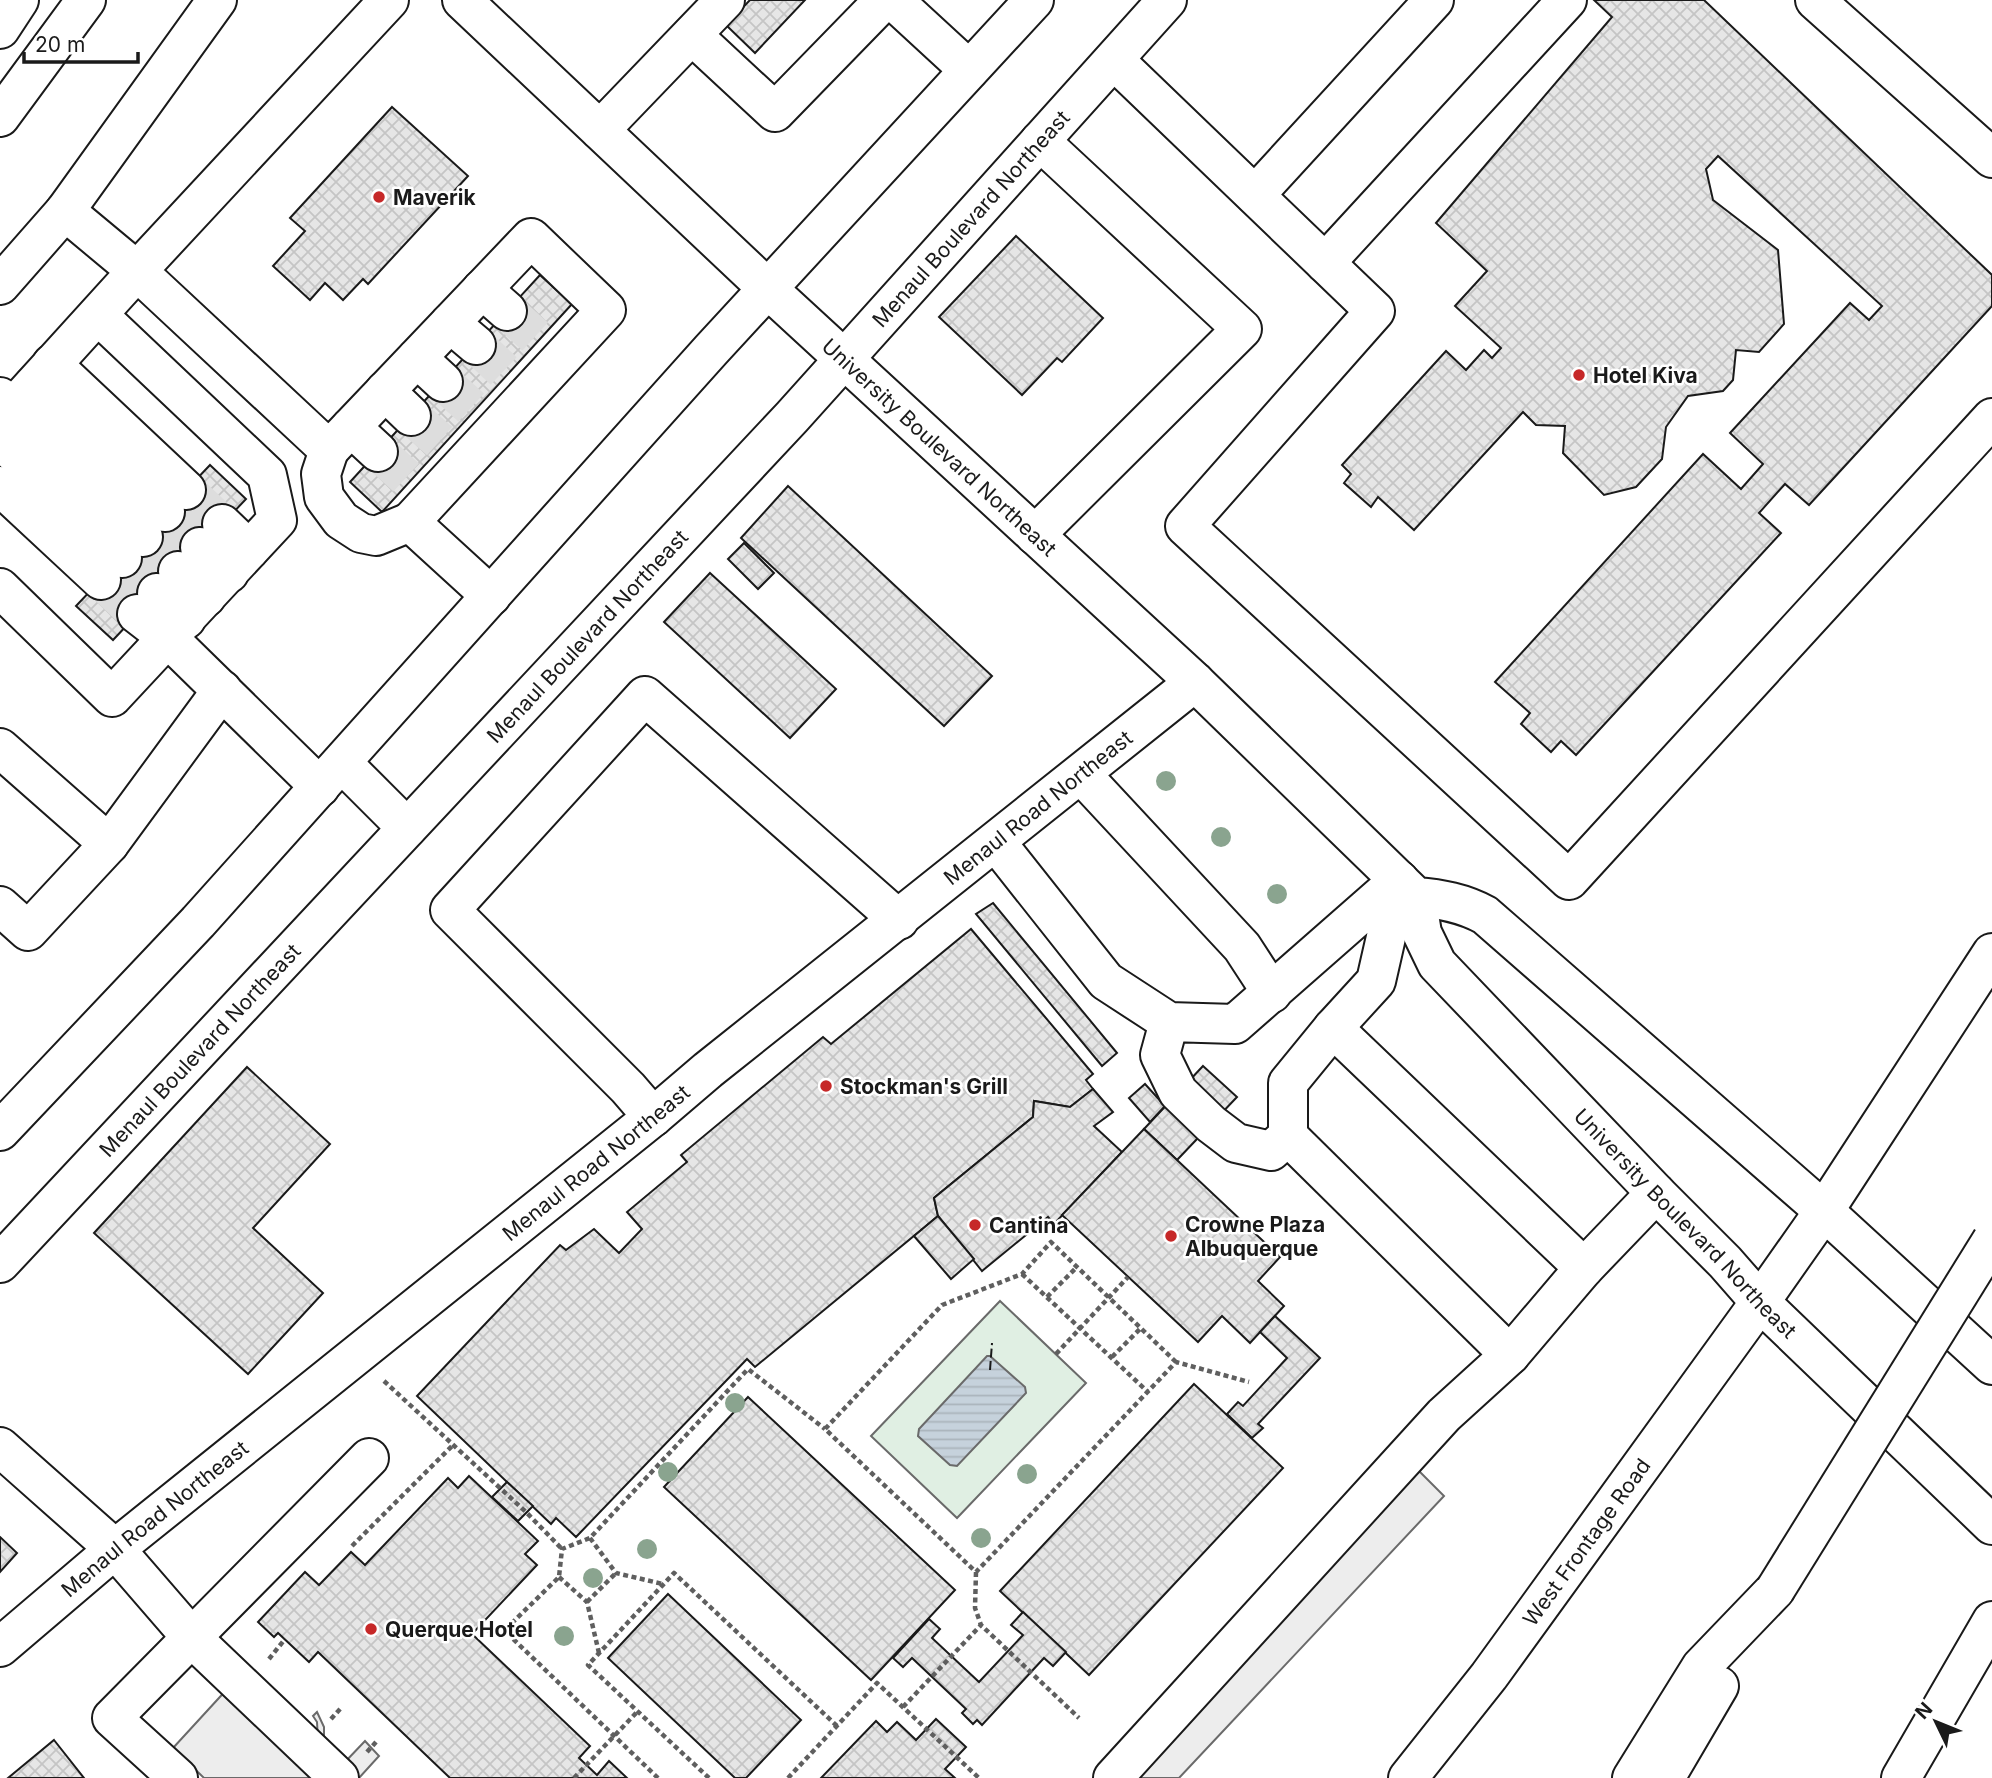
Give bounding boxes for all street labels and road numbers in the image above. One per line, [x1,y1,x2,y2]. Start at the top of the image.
street label: Menaul Boulevard Northeast [867,105,1074,332]
street label: University Boulevard Northeast [817,333,1062,561]
street label: Menaul Boulevard Northeast [481,524,693,748]
street label: Menaul Road Northeast [939,725,1137,890]
street label: Menaul Boulevard Northeast [94,938,305,1162]
street label: Menaul Road Northeast [497,1079,694,1246]
street label: University Boulevard Northeast [1569,1103,1802,1343]
street label: Menaul Road Northeast [56,1435,253,1602]
street label: West Frontage Road [1517,1453,1655,1630]

